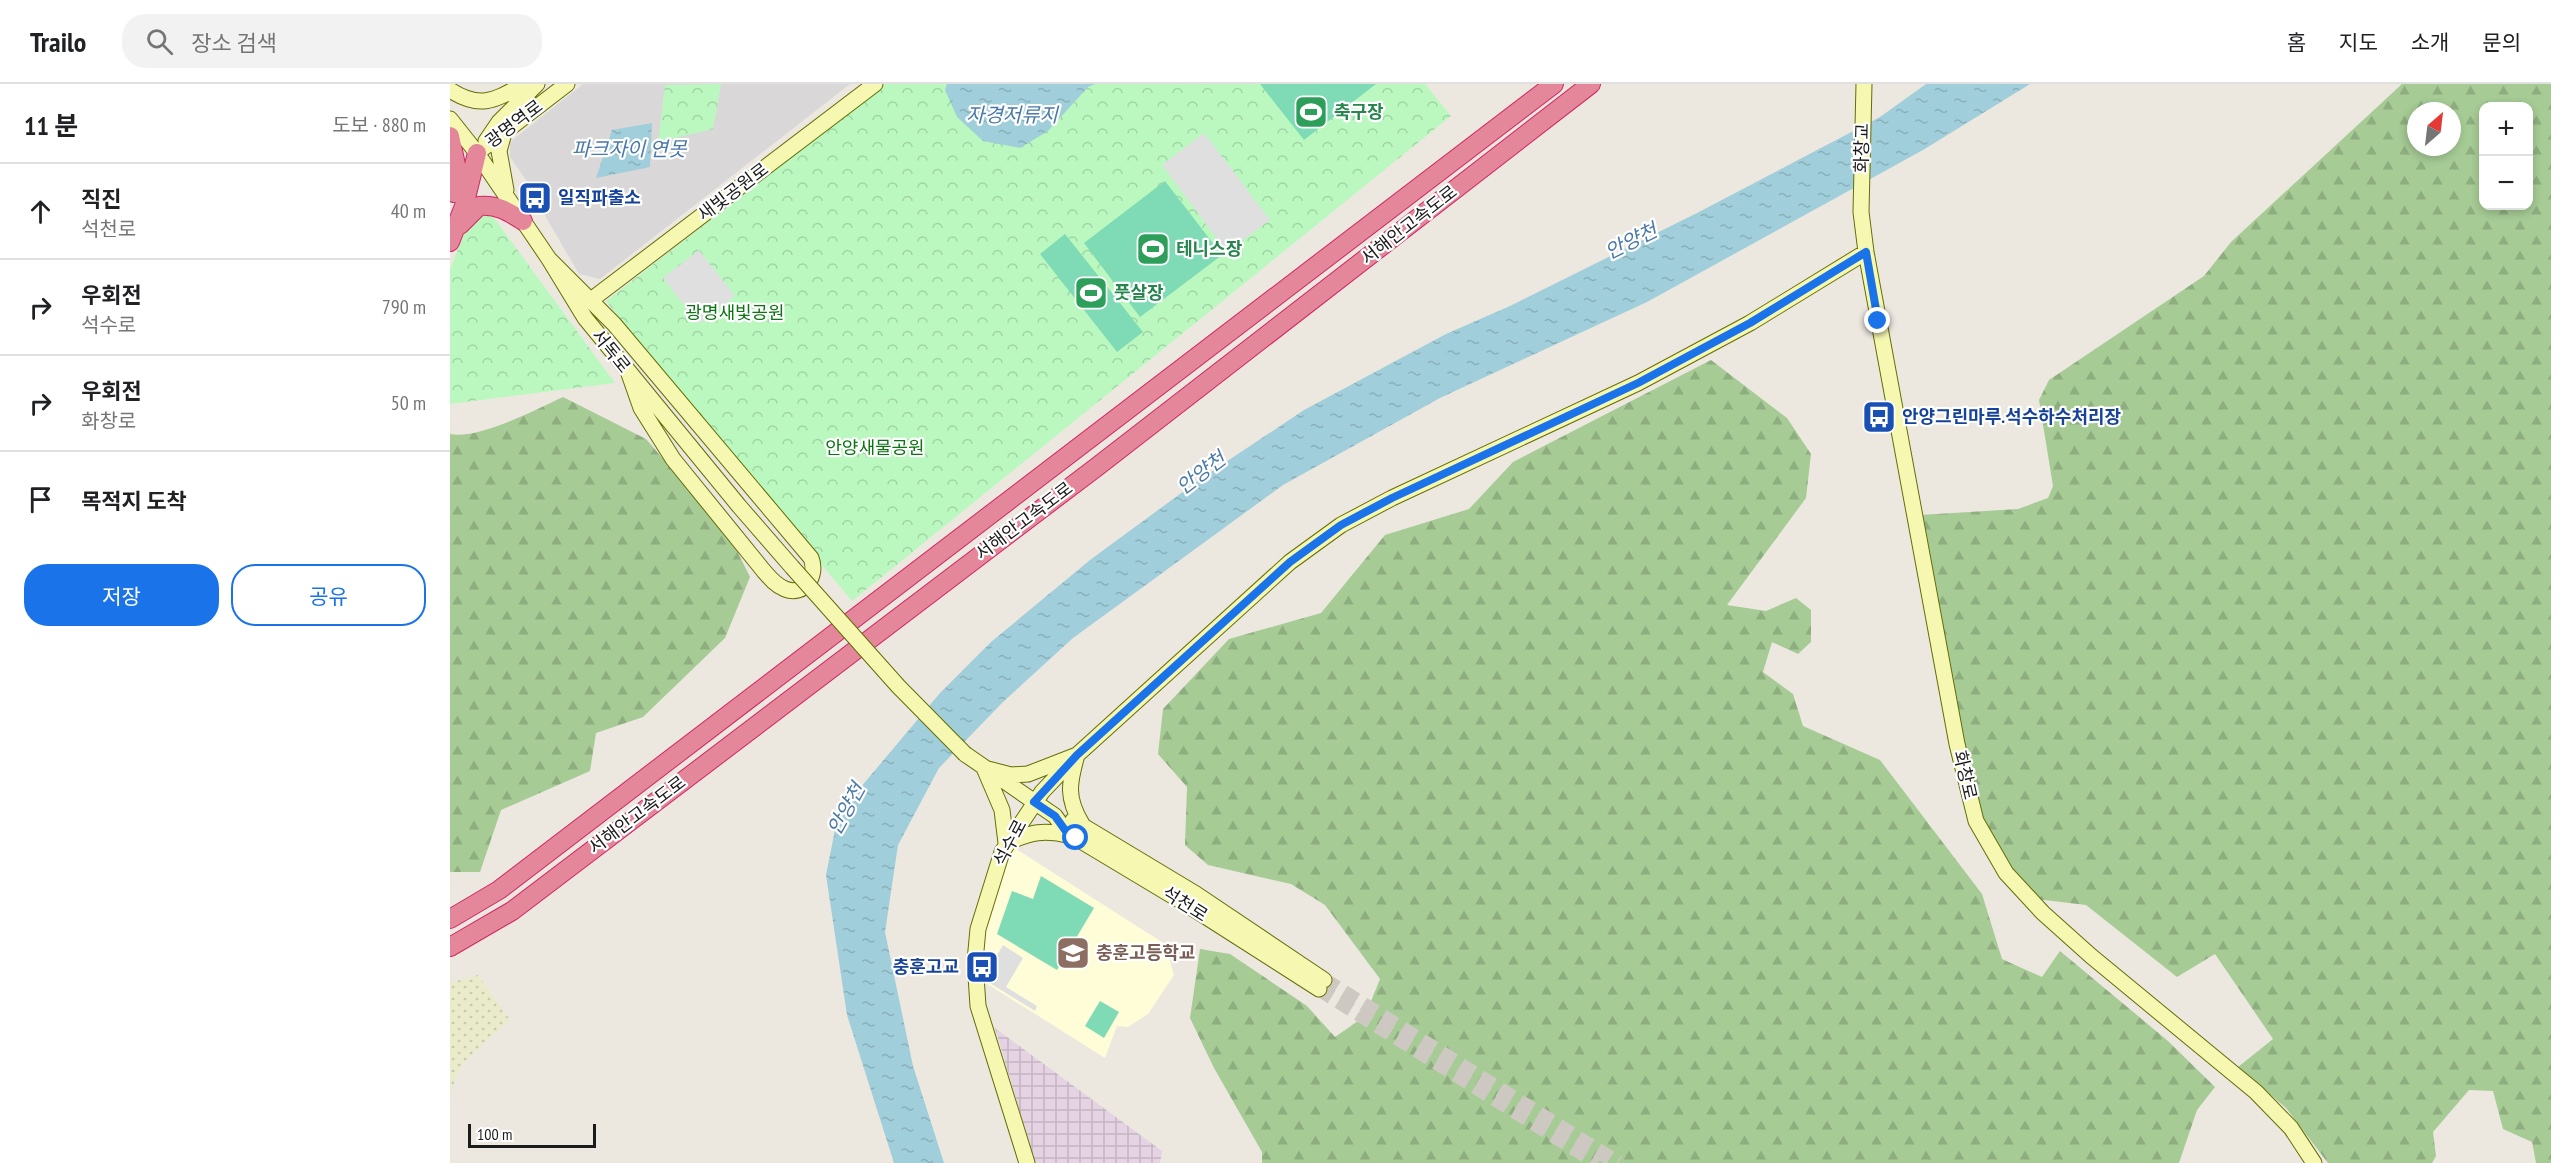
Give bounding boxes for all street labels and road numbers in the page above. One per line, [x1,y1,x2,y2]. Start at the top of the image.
street label: 광명역로 [480,94,547,153]
street label: 화창교 [1850,123,1873,173]
street label: 새빛공원로 [693,157,773,226]
street label: 서해안고속도로 [1356,180,1461,269]
street label: 서독로 [587,324,636,377]
street label: 서해안고속도로 [970,477,1077,565]
street label: 화창로 [1949,748,1982,802]
street label: 서해안고속도로 [583,771,690,859]
street label: 석수로 [988,815,1031,870]
street label: 석천로 [1158,881,1212,926]

